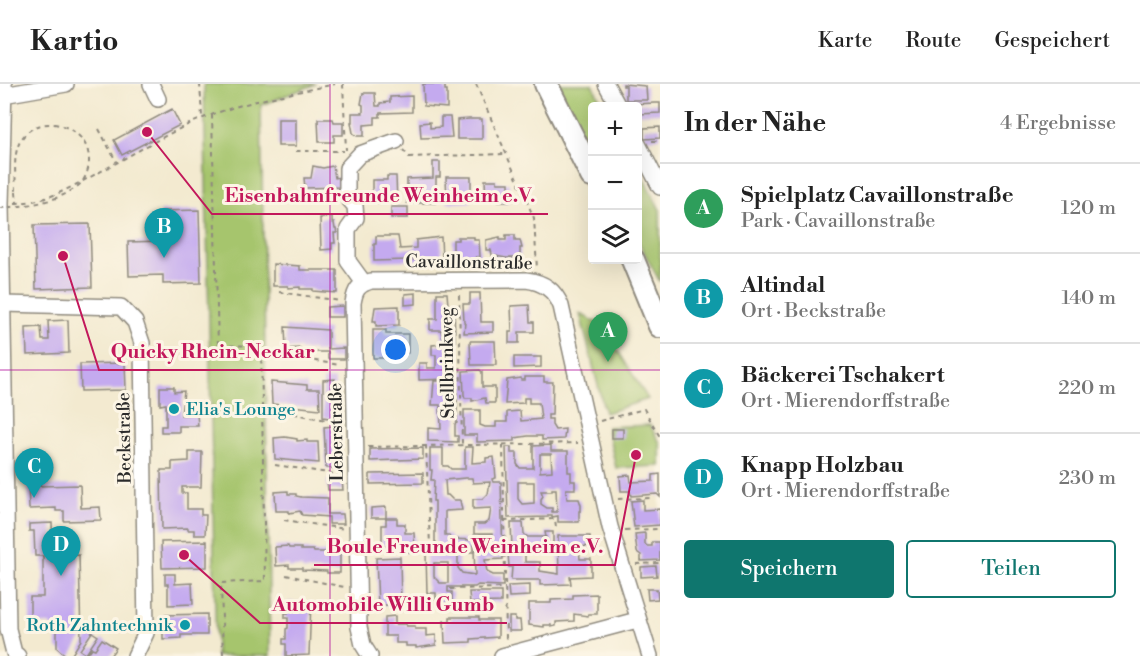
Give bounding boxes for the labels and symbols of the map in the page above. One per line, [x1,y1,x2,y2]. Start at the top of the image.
callout: Eisenbahnfreunde Weinheim e.V. [212,176,548,214]
text: Eisenbahnfreunde Weinheim e.V. [224,184,536,209]
pin: B [144,208,184,258]
street label: Cavaillonstraße [405,250,533,275]
street label: Stellbrinkweg [435,306,460,419]
pin: A [588,312,628,362]
callout: Quicky Rhein-Neckar [99,332,328,370]
your location [381,335,410,364]
text: Quicky Rhein-Neckar [111,340,315,365]
street label: Leberstraße [324,383,349,481]
street label: Beckstraße [112,392,137,485]
place label: Elia's Lounge [186,398,296,421]
marker: Elia's Lounge [167,402,181,416]
pin: C [15,448,54,498]
pin: D [42,526,80,576]
callout: Boule Freunde Weinheim e.V. [314,527,615,565]
text: Boule Freunde Weinheim e.V. [326,535,604,560]
callout: Automobile Willi Gumb [260,585,507,623]
text: Automobile Willi Gumb [271,593,494,618]
place label: Roth Zahntechnik [26,614,175,637]
marker: Roth Zahntechnik [178,618,192,632]

